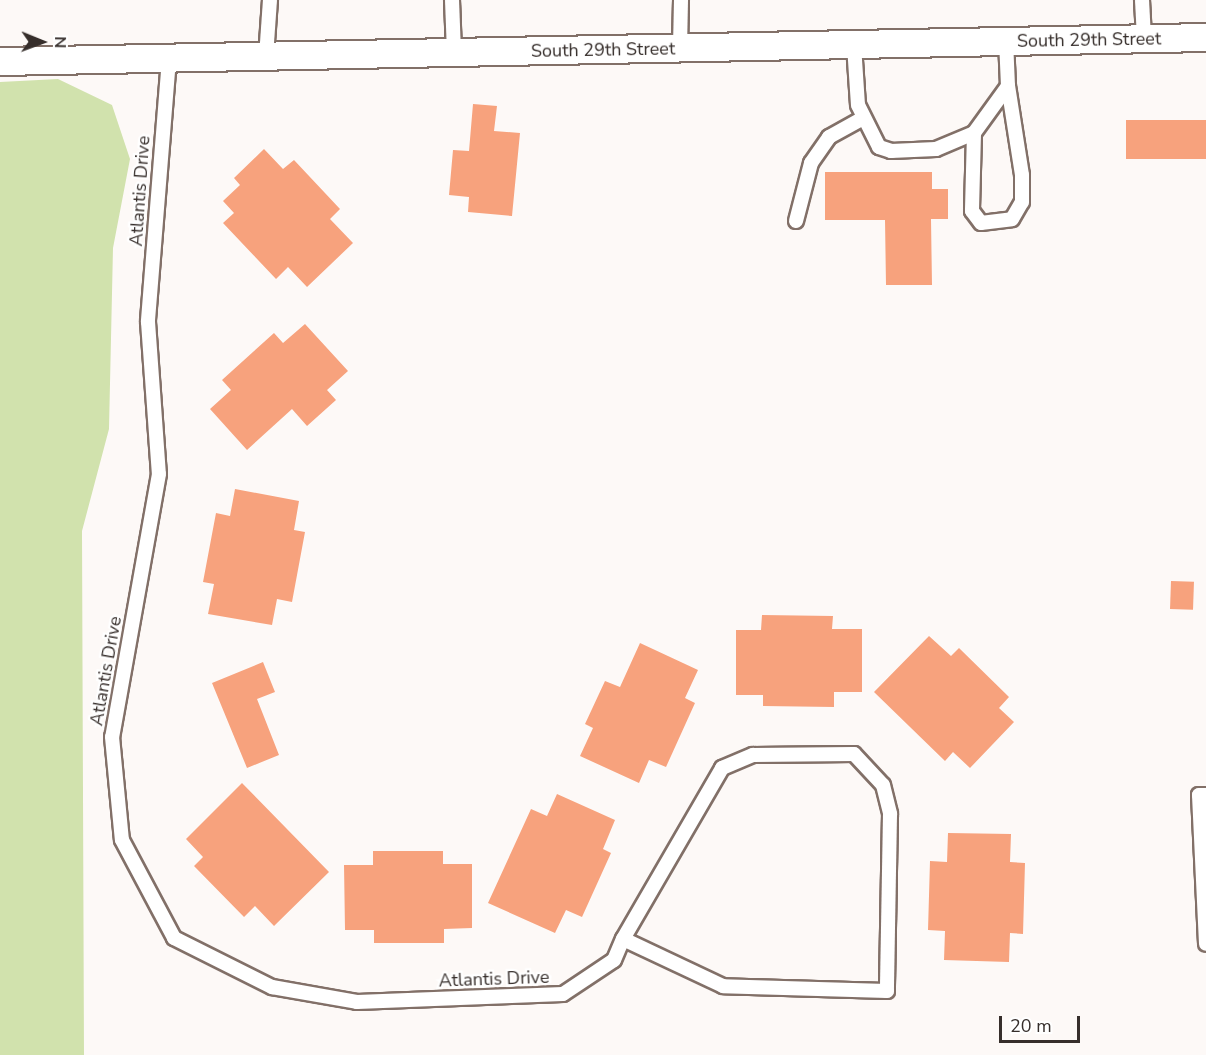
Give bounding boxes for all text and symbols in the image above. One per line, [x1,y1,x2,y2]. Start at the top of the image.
north arrow [12,12,72,72]
street label: South 29th Street [1017,28,1161,52]
text: N [49,36,71,48]
street label: South 29th Street [531,38,675,62]
street label: Atlantis Drive [125,135,155,247]
street label: Atlantis Drive [86,615,126,727]
street label: Atlantis Drive [438,966,550,992]
scale bar [1002,1004,1083,1042]
text: 20 m [1010,1014,1052,1038]

